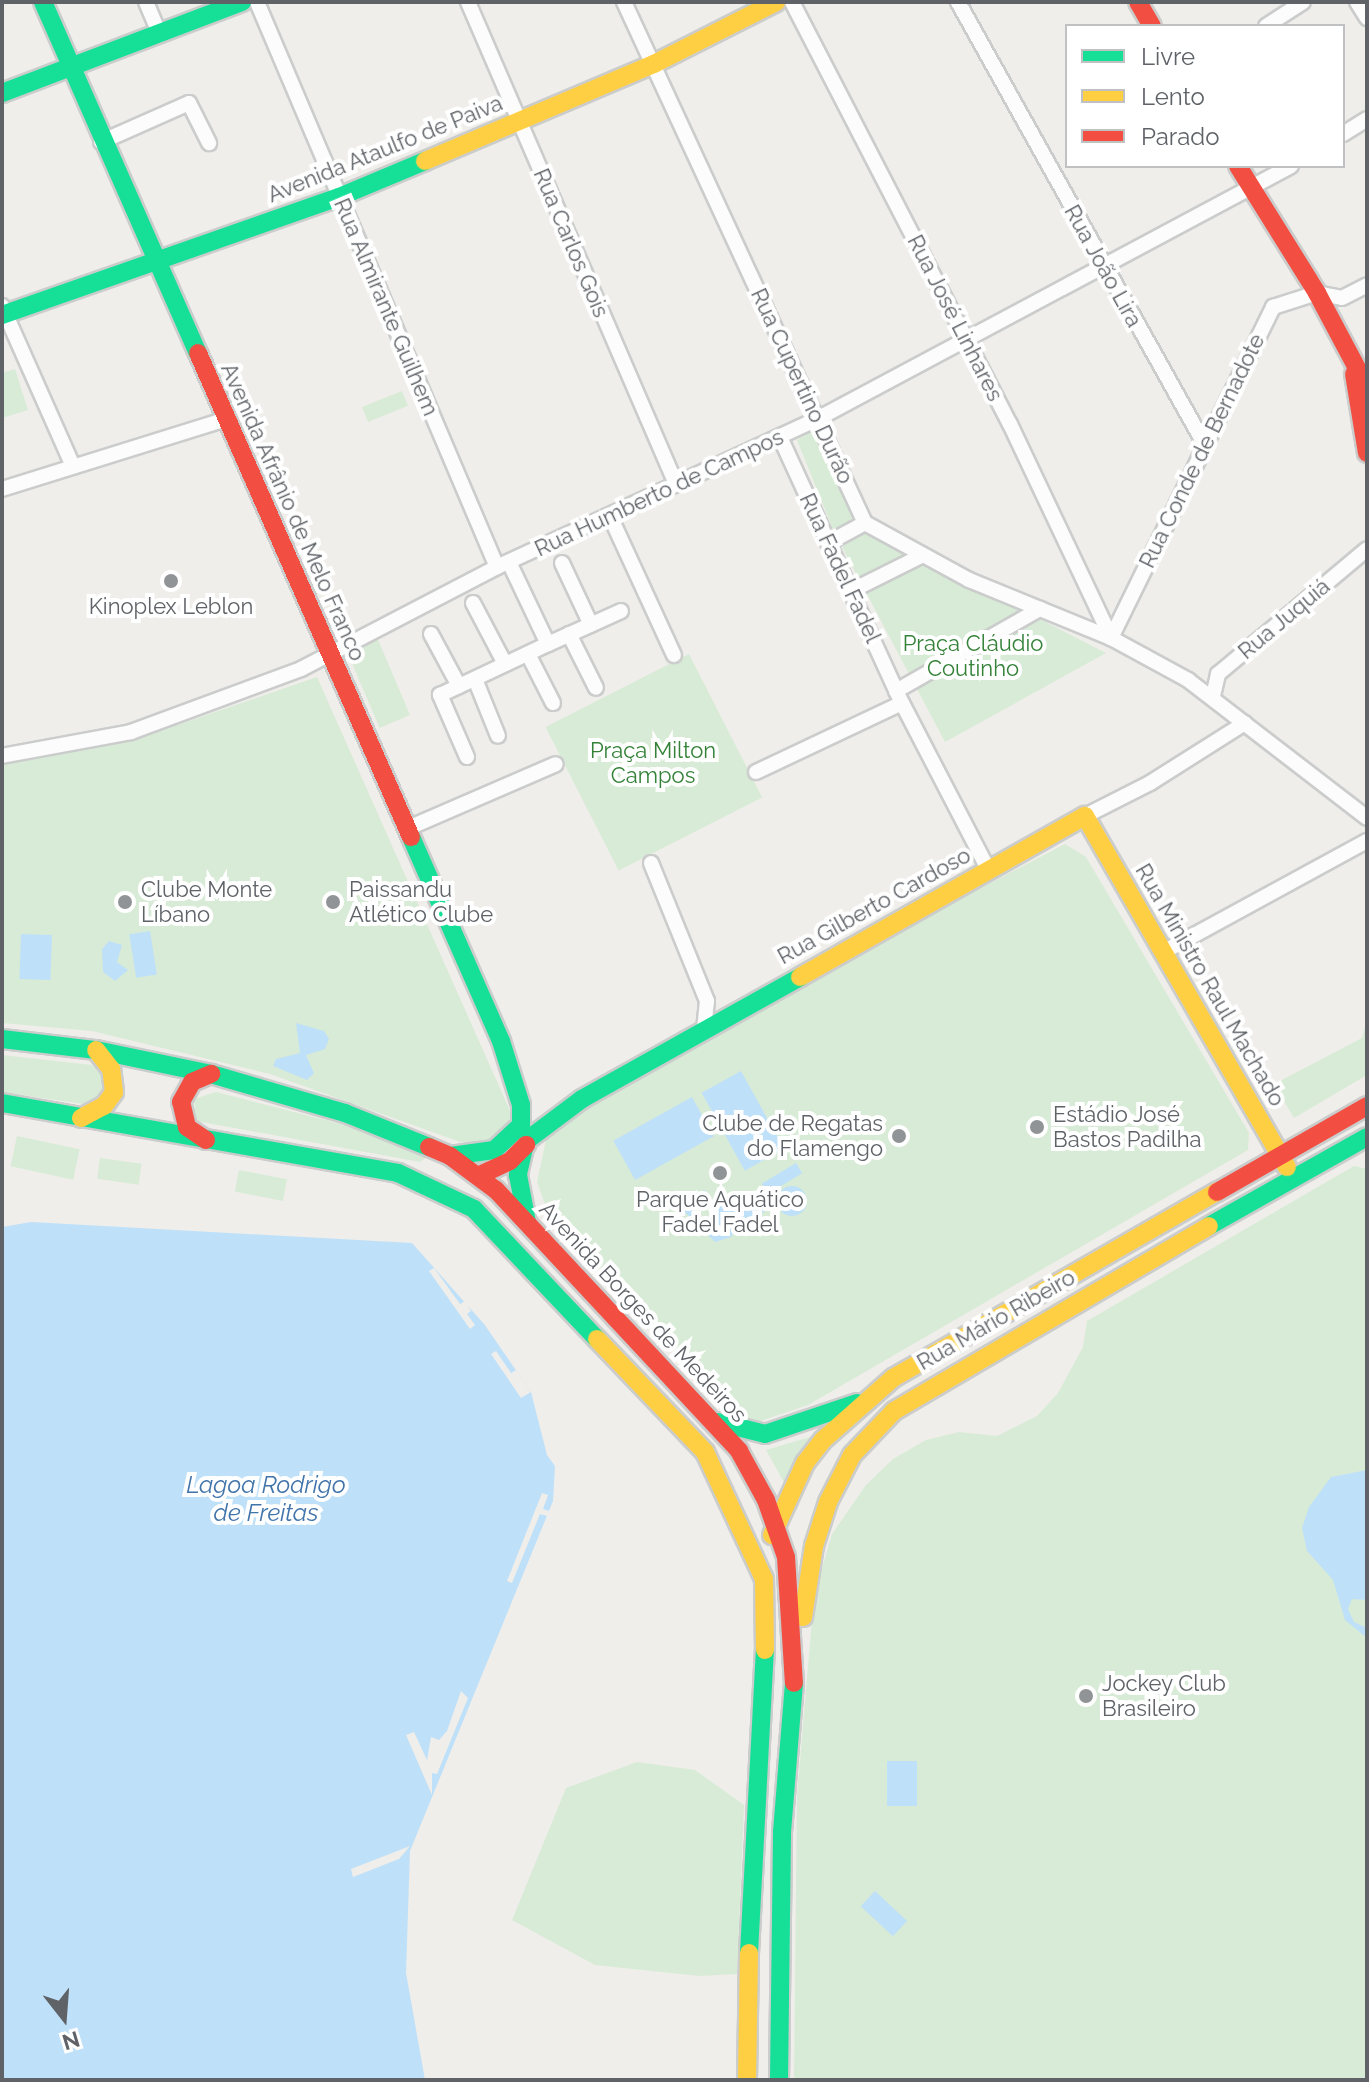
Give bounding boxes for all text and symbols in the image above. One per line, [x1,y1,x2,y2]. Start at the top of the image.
legend [1065,24,1345,168]
text: Livre [1141,42,1195,71]
text: Lento [1141,82,1205,111]
street label: Avenida Ataulfo de Paiva [263,90,507,208]
text: Parado [1141,122,1220,151]
street label: Rua Carlos Gois [528,165,614,321]
street label: Rua Almirante Guilhem [328,194,444,420]
street label: Rua João Lira [1058,200,1148,332]
street label: Rua José Linhares [902,230,1008,406]
street label: Rua Cupertino Durão [745,284,859,488]
street label: Rua Conde de Bernadote [1134,330,1270,572]
street label: Avenida Afrânio de Melo Franco [215,359,371,665]
street label: Rua Humberto de Campos [530,424,788,562]
street label: Rua Fadel Fadel [794,489,886,647]
marker: Kinoplex Leblon [162,572,180,590]
street label: Rua Juquiá [1233,573,1335,665]
place label: Kinoplex Leblon [89,594,253,620]
park label: Praça Cláudio Coutinho [903,630,1043,682]
park label: Praça Milton Campos [590,737,716,788]
street label: Rua Gilberto Cardoso [773,842,975,970]
street label: Rua Ministro Raul Machado [1129,859,1291,1111]
place label: Clube Monte Líbano [141,876,272,928]
place label: Paissandu Atlético Clube [349,876,493,928]
marker: Clube Monte Líbano [116,893,134,911]
marker: Paissandu Atlético Clube [324,893,342,911]
place label: Estádio José Bastos Padilha [1053,1101,1202,1152]
place label: Clube de Regatas do Flamengo [702,1110,883,1162]
marker: Estádio José Bastos Padilha [1028,1118,1046,1136]
marker: Clube de Regatas do Flamengo [890,1127,908,1145]
marker: Parque Aquático Fadel Fadel [711,1164,729,1182]
place label: Parque Aquático Fadel Fadel [636,1186,804,1238]
street label: Avenida Borges de Medeiros [534,1196,752,1428]
street label: Rua Mário Ribeiro [912,1264,1080,1376]
water label: Lagoa Rodrigo de Freitas [186,1471,346,1527]
place label: Jockey Club Brasileiro [1102,1670,1226,1722]
marker: Jockey Club Brasileiro [1077,1687,1095,1705]
north arrow [24,1978,104,2058]
text: N [59,2026,83,2056]

